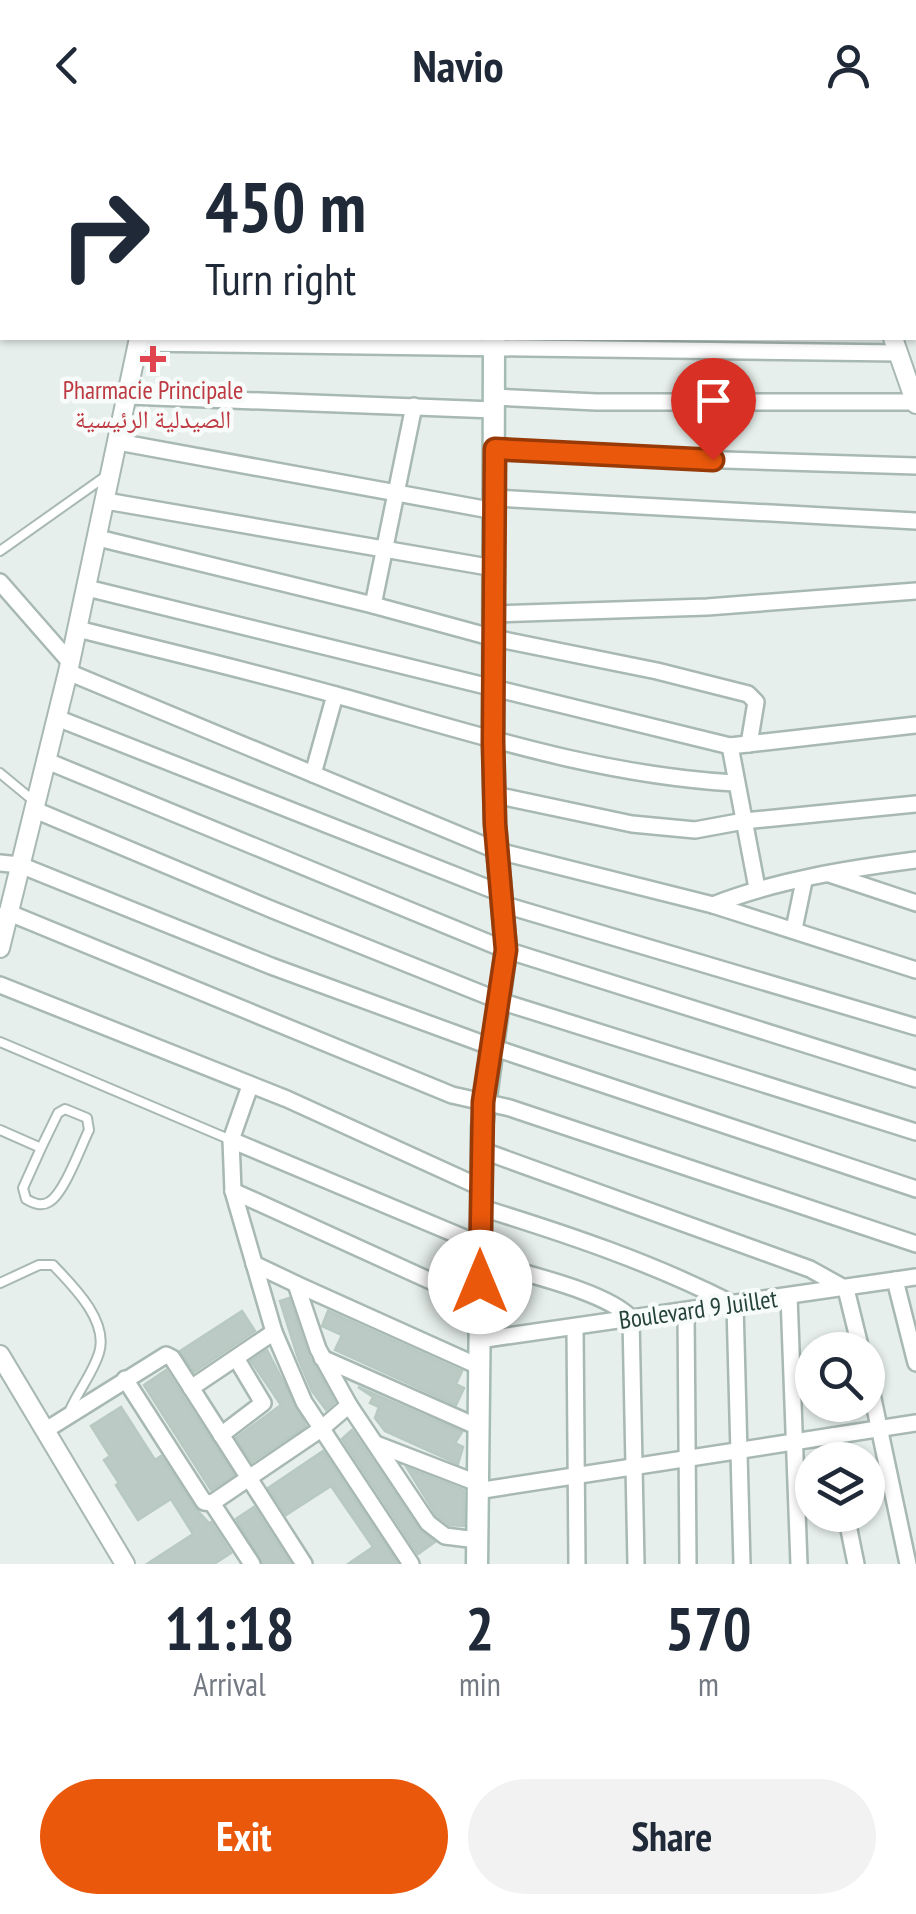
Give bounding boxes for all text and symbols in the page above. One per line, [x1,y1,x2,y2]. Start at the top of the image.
text: Navio [413,36,504,94]
icon: back [40,38,95,93]
icon: person [821,38,876,93]
text: 450 m [205,161,366,251]
icon: right [40,170,170,300]
text: Turn right [205,249,356,307]
marker: Pharmacie Principale الصيدلية الرئيسية [142,348,164,370]
pin [671,358,756,461]
icon: arrive [686,373,741,428]
place label: Pharmacie Principale الصيدلية الرئيسية [63,374,243,435]
position arrow [428,1230,532,1334]
street label: Boulevard 9 Juillet [617,1282,779,1336]
map controls [795,1332,885,1532]
button: search [795,1332,885,1422]
button: layers [795,1442,885,1532]
text: 11:18 [165,1589,294,1667]
text: 2 [466,1589,494,1667]
text: 570 [665,1589,751,1667]
text: Arrival [193,1663,266,1705]
text: min [459,1663,501,1705]
text: m [698,1663,719,1705]
button: Exit [40,1779,448,1894]
button: Share [468,1779,876,1894]

